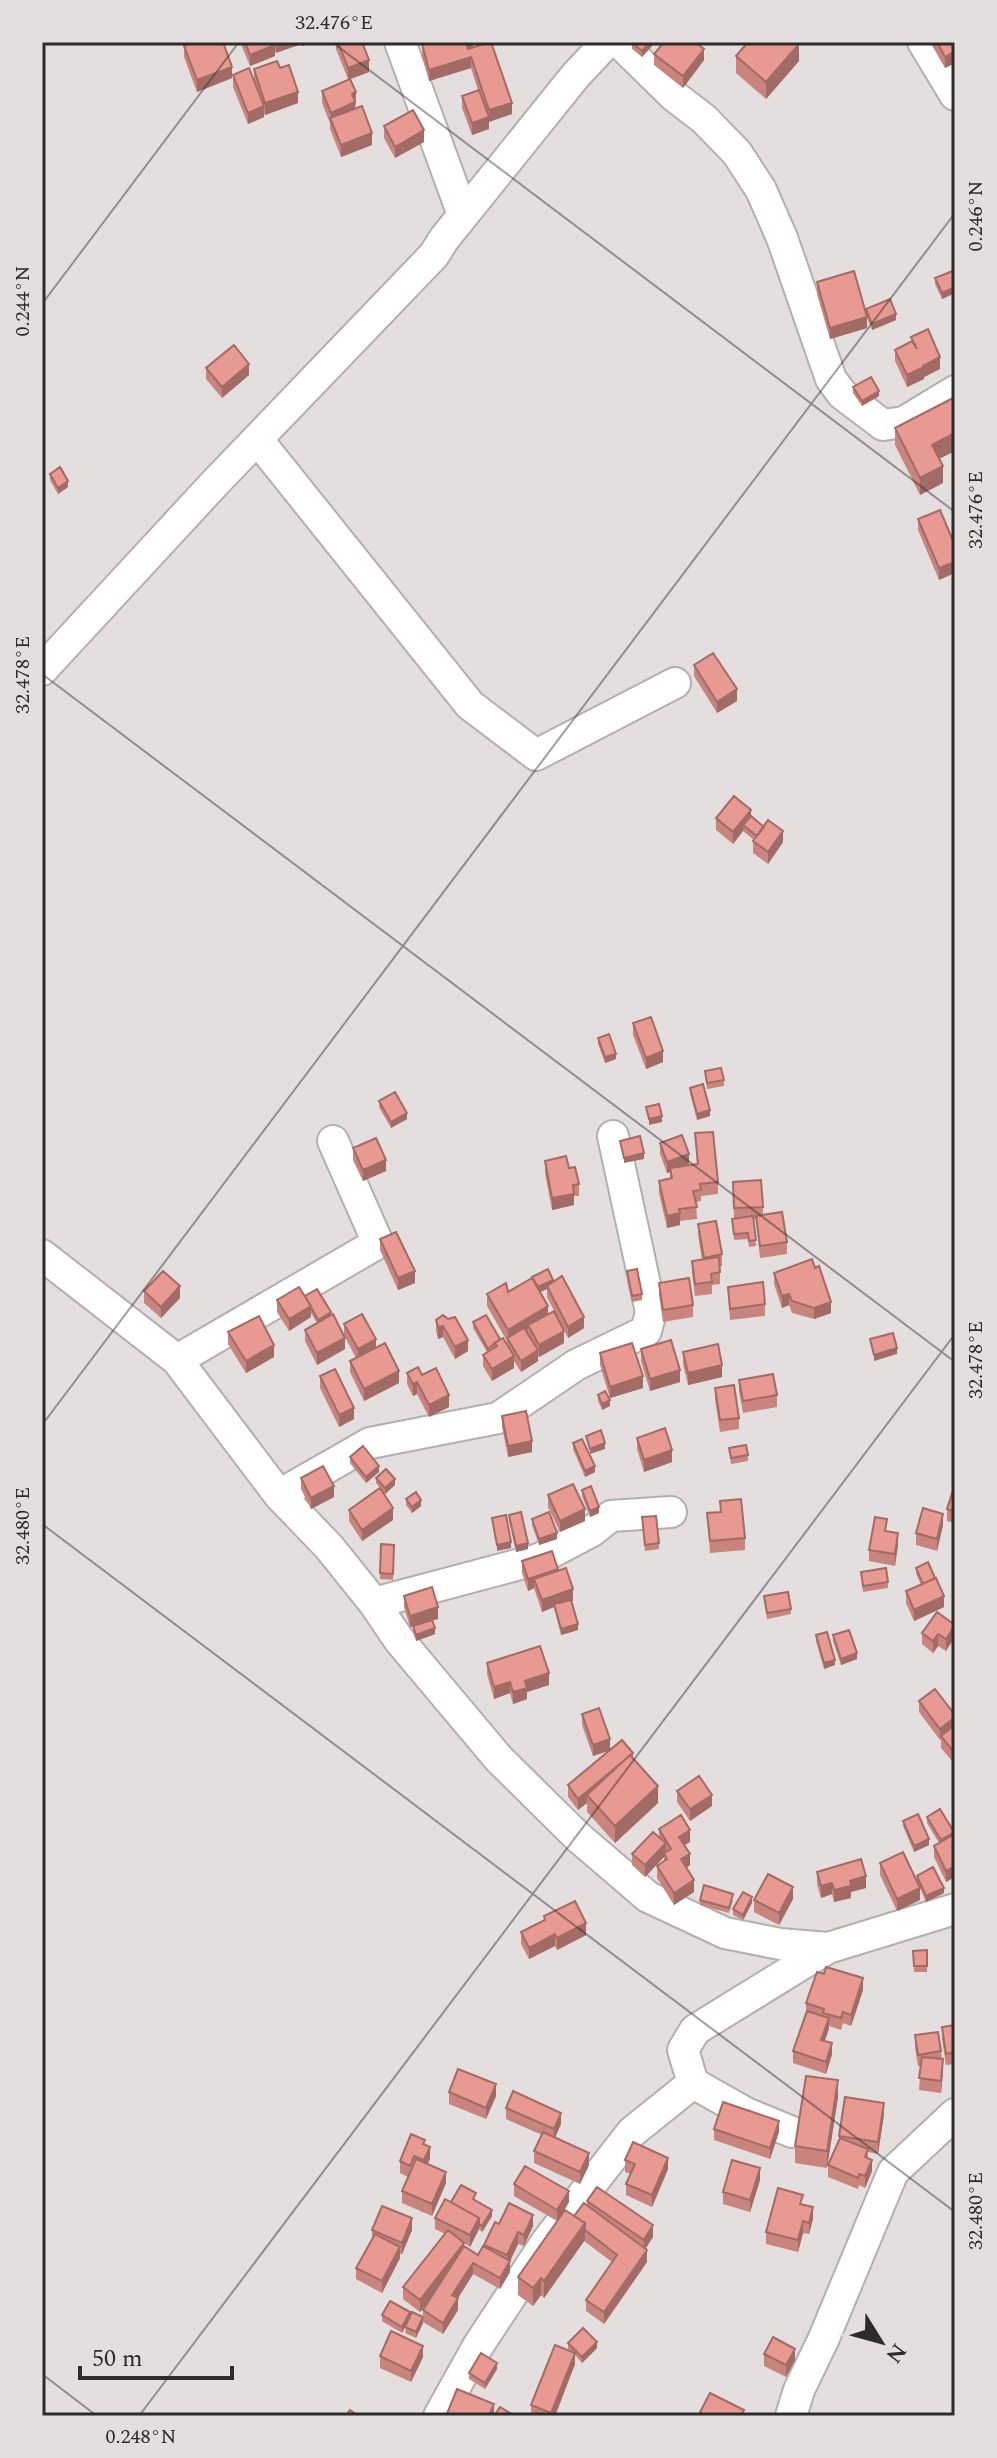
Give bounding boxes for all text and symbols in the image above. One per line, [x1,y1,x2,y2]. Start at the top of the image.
text: 32.476°E [295,8,373,38]
text: 0.246°N [961,181,991,251]
text: 0.244°N [8,266,38,336]
text: 32.476°E [961,471,991,549]
text: 32.478°E [8,636,38,714]
text: 32.478°E [961,1321,991,1399]
text: 32.480°E [8,1487,38,1565]
text: 32.480°E [961,2172,991,2250]
north arrow [841,2302,921,2382]
scale bar [80,2330,232,2380]
text: N [877,2336,914,2370]
text: 50 m [92,2341,143,2377]
text: 0.248°N [106,2422,176,2452]

